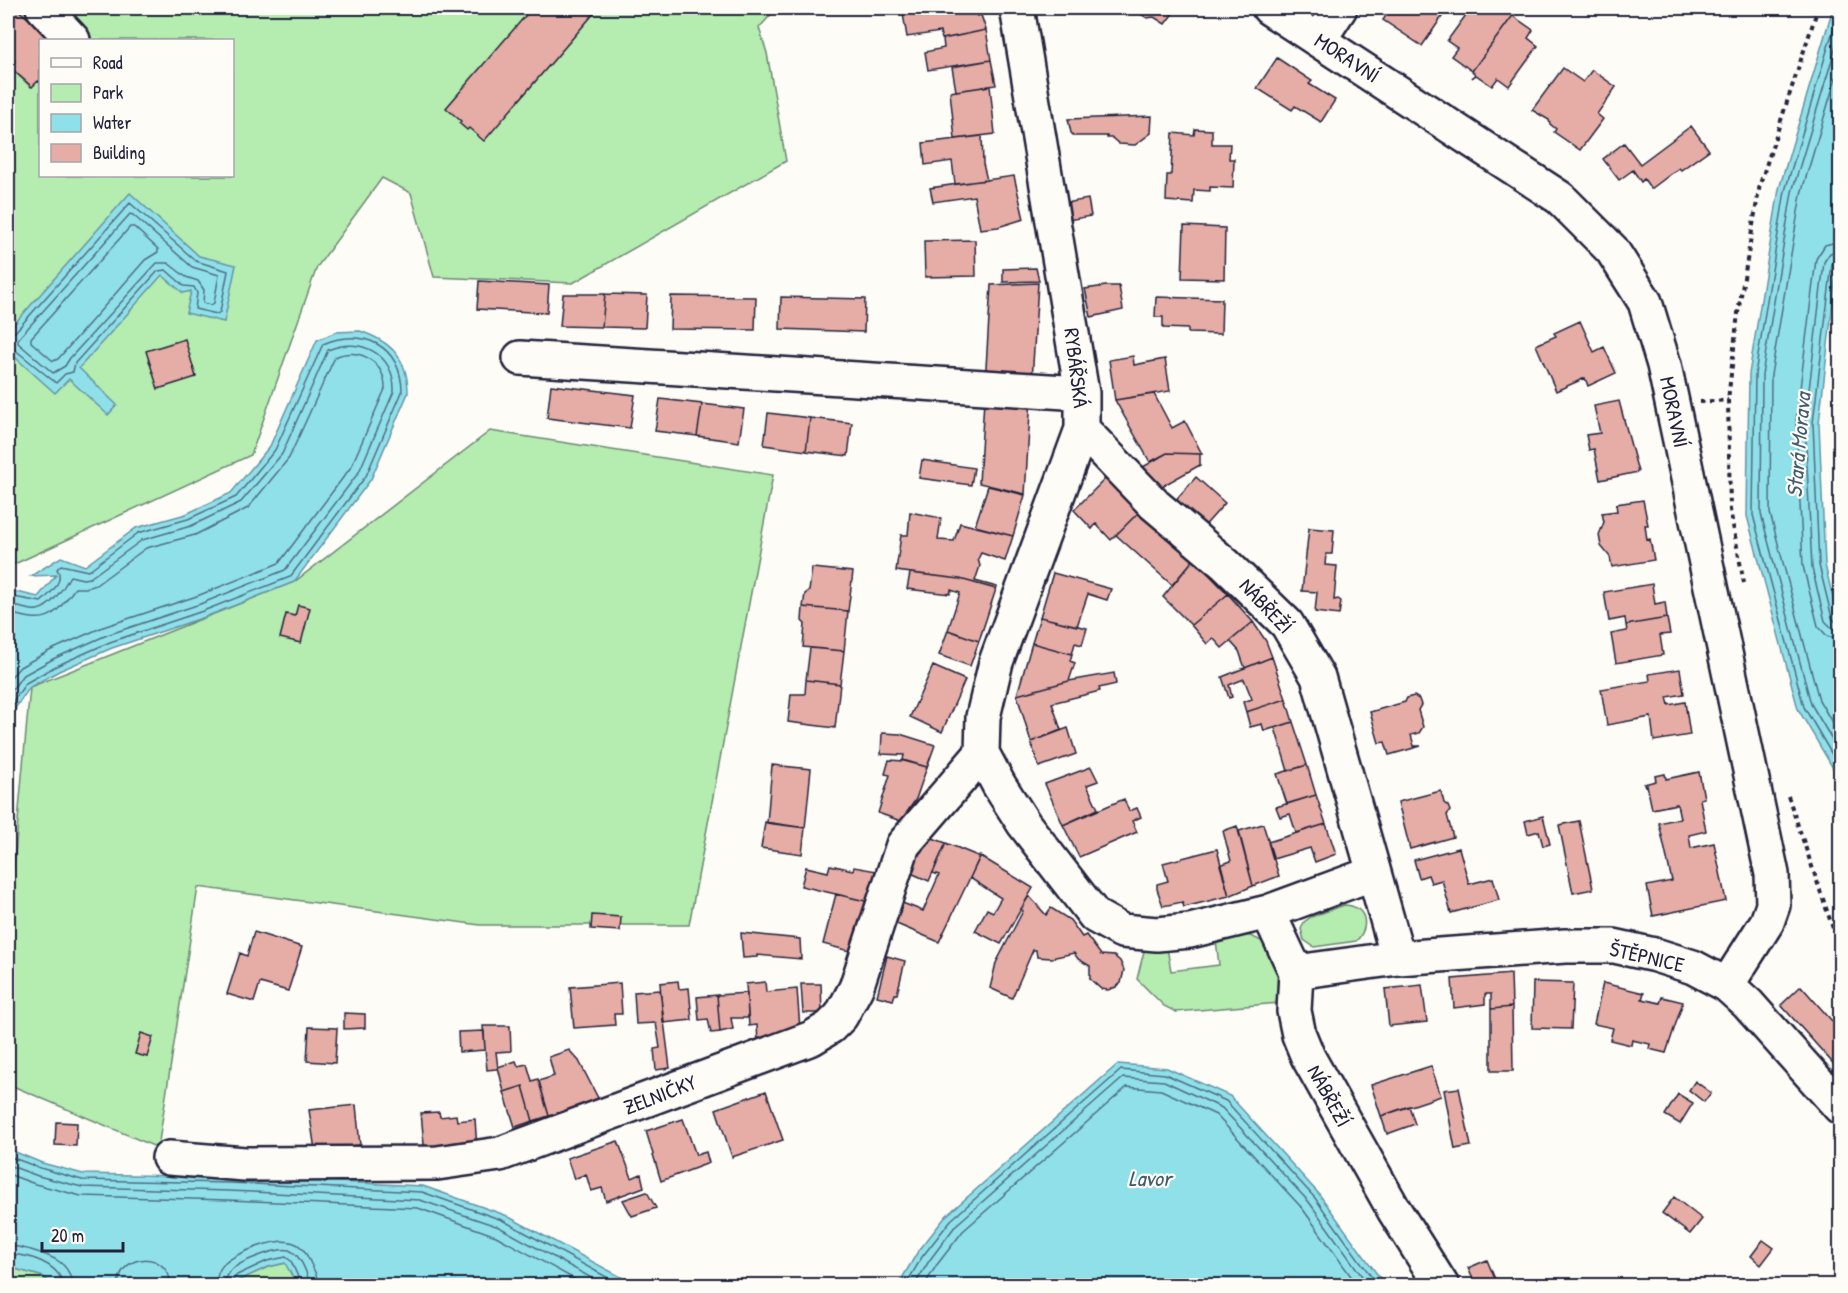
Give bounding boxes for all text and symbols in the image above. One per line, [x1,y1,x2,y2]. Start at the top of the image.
street label: MORAVNÍ [1309,26,1385,89]
legend [39,39,234,177]
text: Road [93,50,123,75]
text: Park [93,80,124,105]
text: Water [93,110,131,135]
text: Building [93,140,145,165]
street label: RYBÁŘSKÁ [1057,326,1096,409]
street label: MORAVNÍ [1653,374,1696,450]
water label: Stará Morava [1778,389,1818,499]
street label: NÁBŘEŽÍ [1233,571,1300,640]
street label: ŠTĚPNICE [1607,934,1687,979]
street label: NÁBŘEŽÍ [1301,1060,1358,1132]
street label: ZELNIČKY [619,1067,701,1122]
water label: Lavor [1129,1163,1174,1193]
scale bar [42,1215,123,1253]
text: 20 m [51,1223,84,1248]

